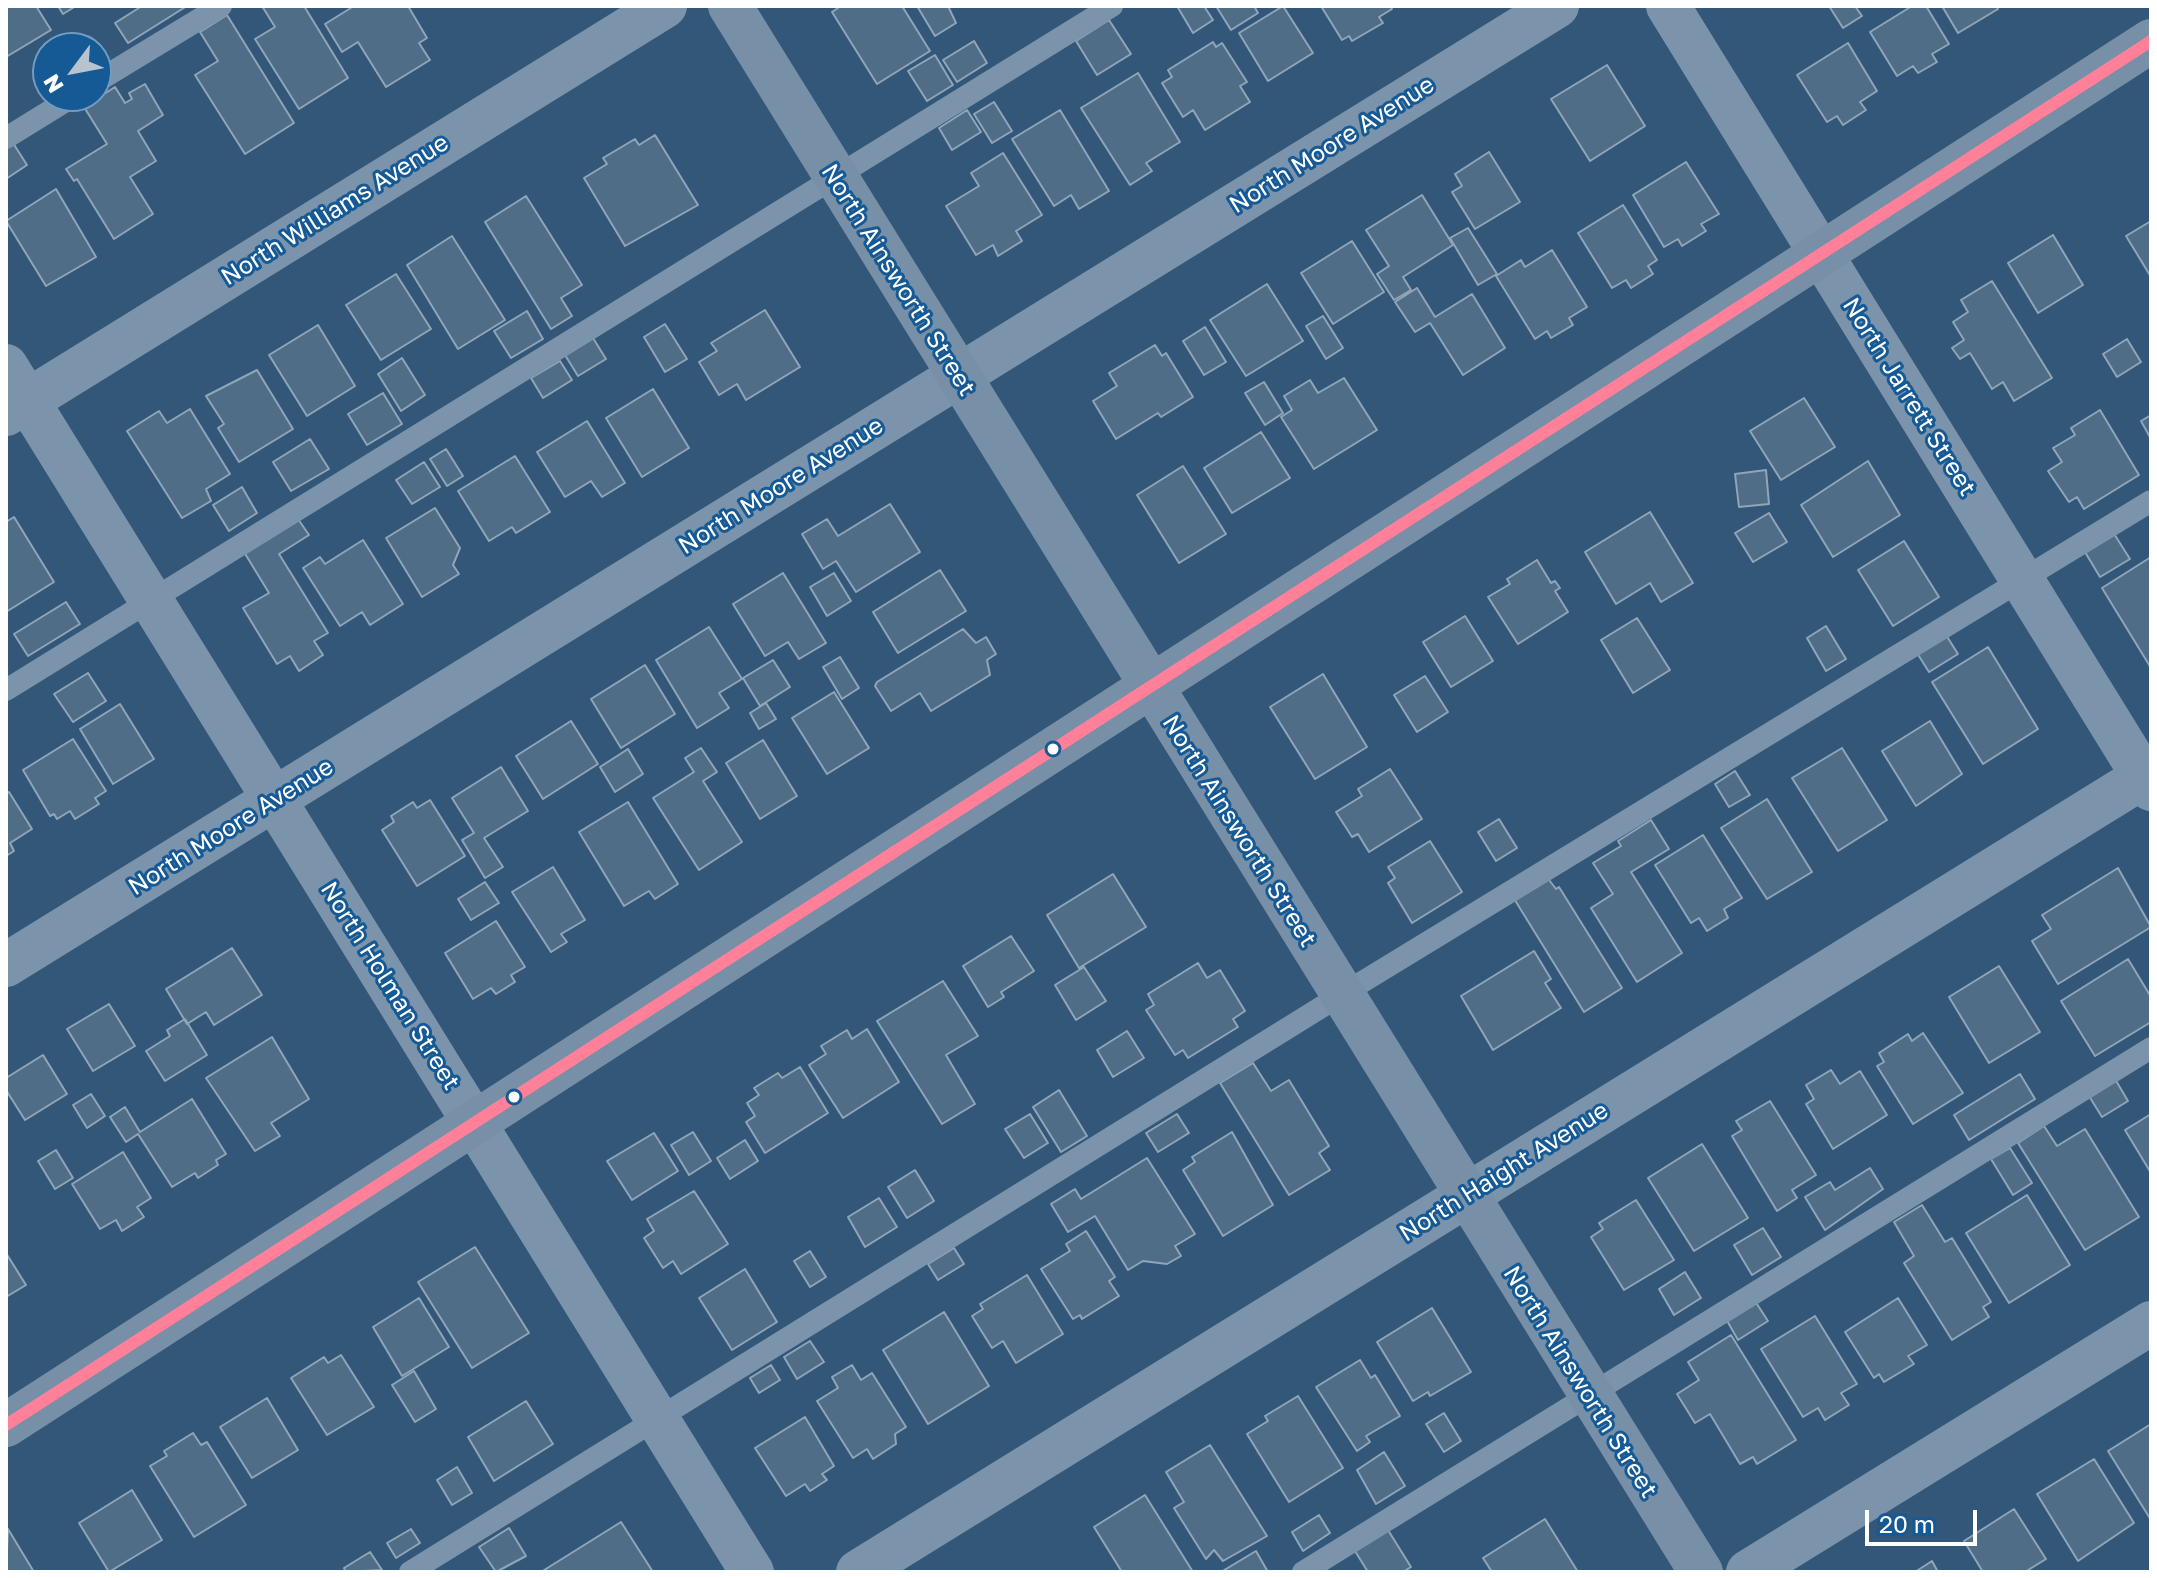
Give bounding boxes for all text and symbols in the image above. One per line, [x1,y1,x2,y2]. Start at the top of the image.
north arrow [32,32,112,112]
text: N [37,70,69,98]
street label: North Moore Avenue [1224,70,1440,220]
street label: North Williams Avenue [216,128,454,292]
street label: North Ainsworth Street [815,159,981,401]
street label: North Jarrett Street [1836,293,1982,501]
street label: North Moore Avenue [673,411,889,561]
street label: North Ainsworth Street [1156,710,1322,952]
unlabelled marker [1045,741,1061,757]
street label: North Moore Avenue [123,752,339,902]
street label: North Holman Street [314,877,466,1095]
unlabelled marker [506,1089,522,1105]
street label: North Haight Avenue [1394,1096,1614,1248]
street label: North Ainsworth Street [1497,1261,1663,1503]
scale bar [1869,1494,1981,1544]
text: 20 m [1879,1509,1935,1538]

